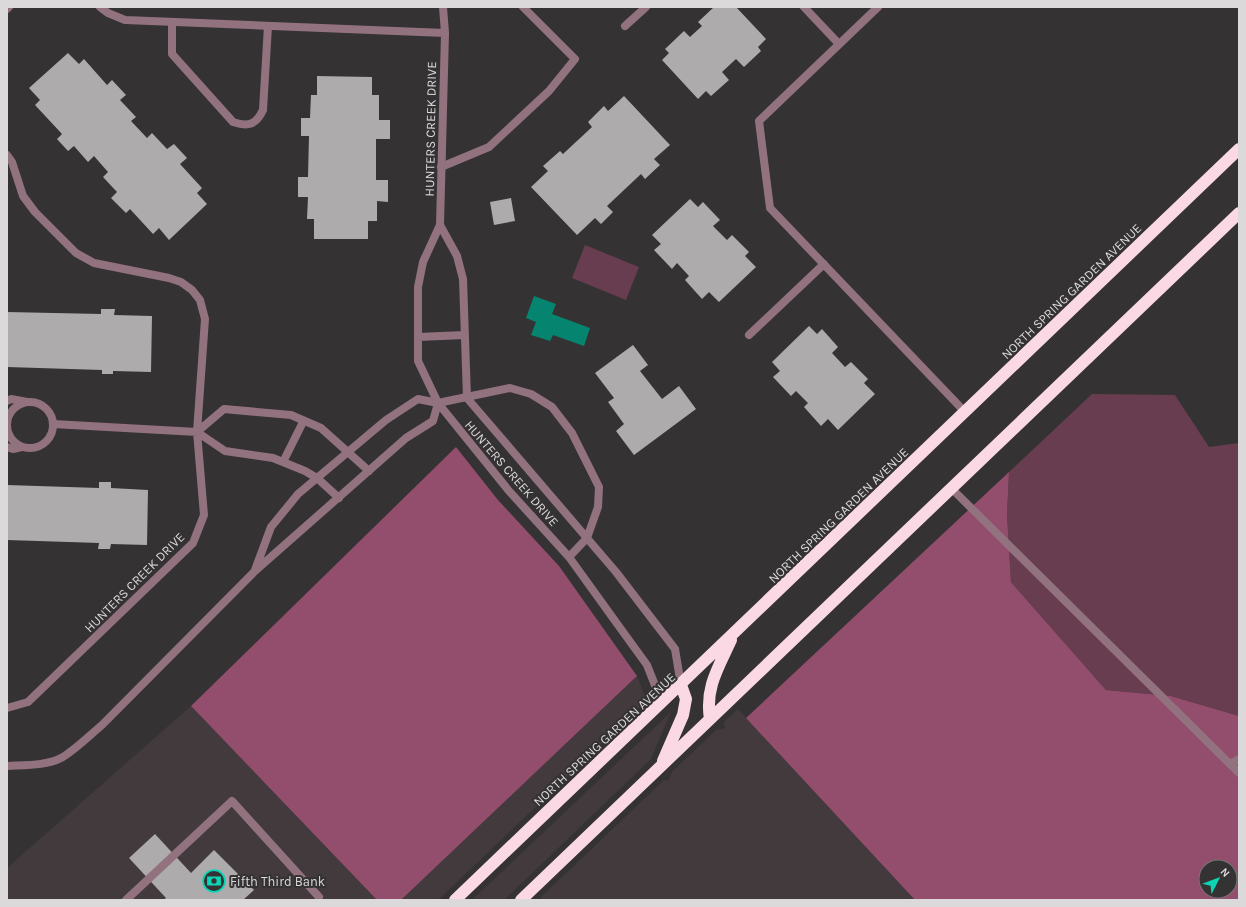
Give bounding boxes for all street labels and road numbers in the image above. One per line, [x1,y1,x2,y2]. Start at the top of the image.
street label: HUNTERS CREEK DRIVE [422,61,439,197]
street label: NORTH SPRING GARDEN AVENUE [998,220,1144,362]
street label: HUNTERS CREEK DRIVE [462,417,562,529]
street label: NORTH SPRING GARDEN AVENUE [765,444,911,586]
street label: HUNTERS CREEK DRIVE [81,529,187,635]
street label: NORTH SPRING GARDEN AVENUE [530,670,678,809]

